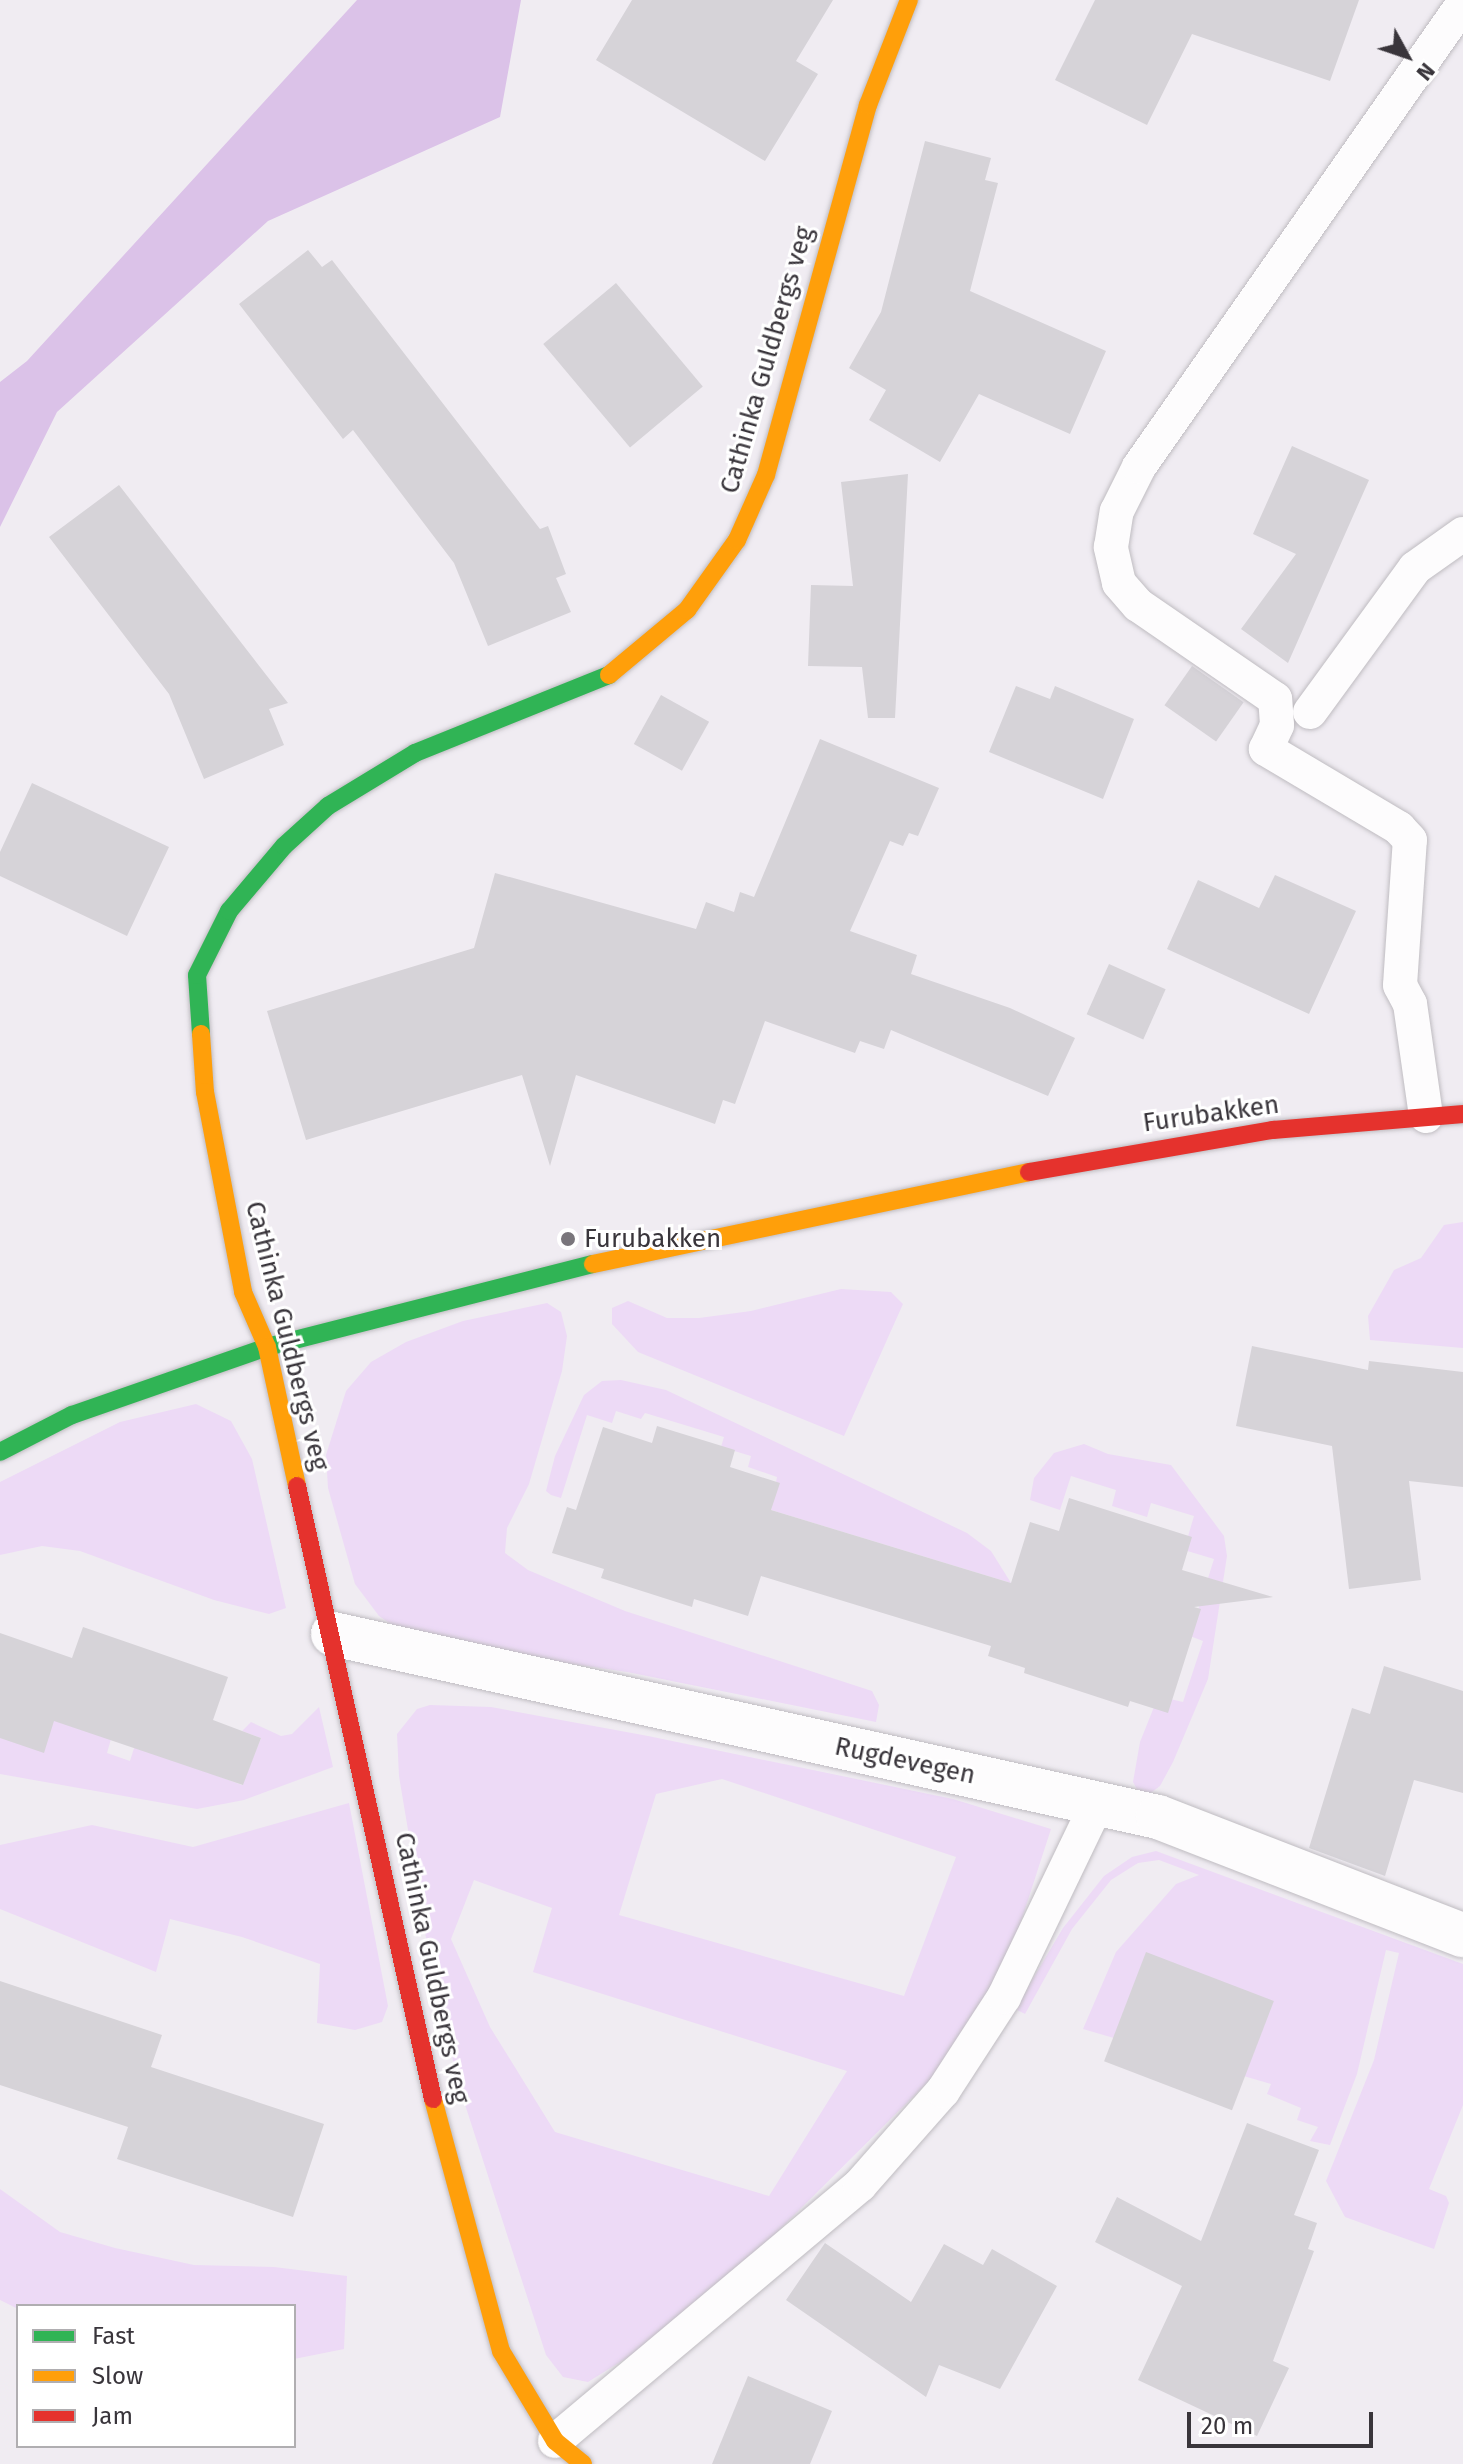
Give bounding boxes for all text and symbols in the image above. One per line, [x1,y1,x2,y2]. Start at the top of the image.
north arrow [1367,16,1447,96]
text: N [1411,57,1441,86]
street label: Cathinka Guldbergs veg [714,223,820,497]
street label: Furubakken [1141,1089,1281,1139]
street label: Cathinka Guldbergs veg [238,1198,336,1474]
place label: Furubakken [584,1223,721,1255]
marker: Furubakken [559,1230,577,1248]
street label: Rugdevegen [832,1731,978,1791]
street label: Cathinka Guldbergs veg [388,1830,476,2106]
legend [16,2304,296,2448]
text: Fast [92,2322,135,2350]
text: Slow [92,2362,143,2390]
scale bar [1191,2396,1377,2446]
text: Jam [92,2402,133,2430]
text: 20 m [1201,2412,1253,2440]

